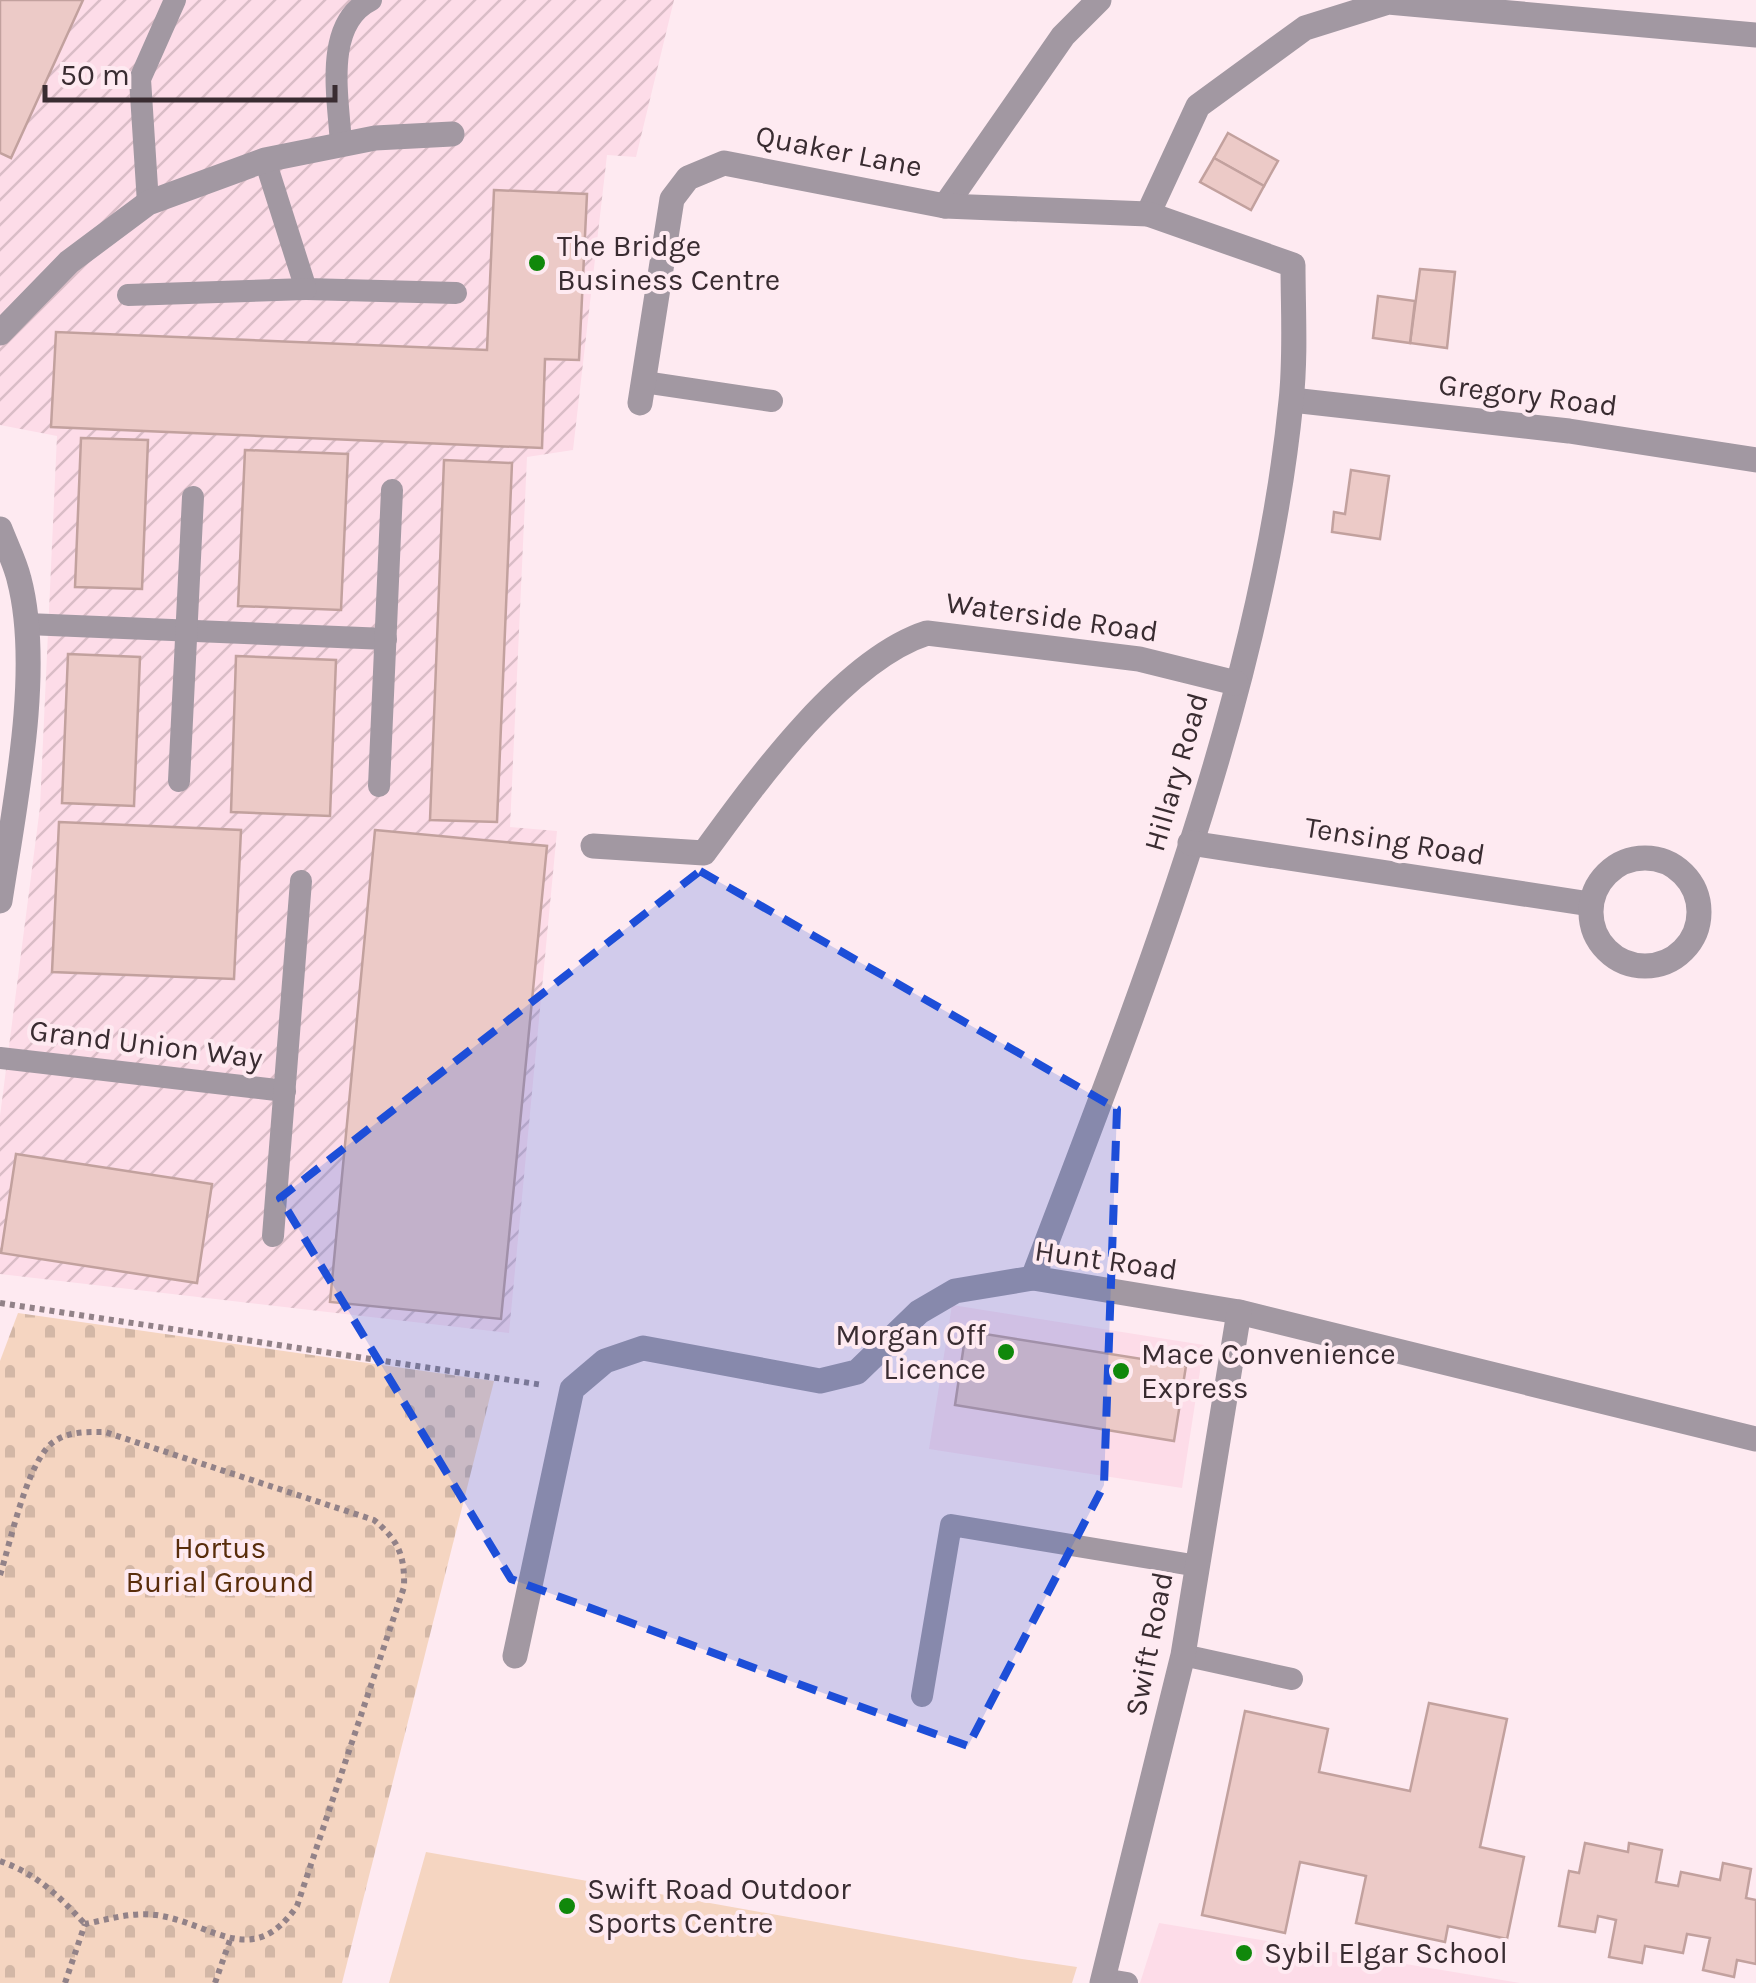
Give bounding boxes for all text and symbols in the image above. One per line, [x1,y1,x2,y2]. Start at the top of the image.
scale bar [45,40,335,102]
text: 50 m [60,57,130,93]
street label: Quaker Lane [753,117,925,185]
place label: The Bridge Business Centre [557,228,780,298]
marker: The Bridge Business Centre [526,252,548,274]
street label: Gregory Road [1437,366,1619,424]
street label: Waterside Road [944,584,1160,650]
street label: Hillary Road [1136,689,1216,855]
street label: Tensing Road [1302,809,1488,873]
street label: Grand Union Way [28,1012,264,1076]
street label: Hunt Road [1032,1232,1180,1288]
place label: Morgan Off Licence [835,1317,987,1387]
place label: Mace Convenience Express [1141,1336,1396,1406]
marker: Morgan Off Licence [995,1341,1017,1363]
marker: Mace Convenience Express [1110,1360,1132,1382]
park label: Hortus Burial Ground [125,1530,315,1600]
street label: Swift Road [1117,1569,1181,1719]
place label: Swift Road Outdoor Sports Centre [587,1871,851,1941]
marker: Swift Road Outdoor Sports Centre [556,1895,578,1917]
place label: Sybil Elgar School [1264,1935,1508,1971]
marker: Sybil Elgar School [1233,1942,1255,1964]

